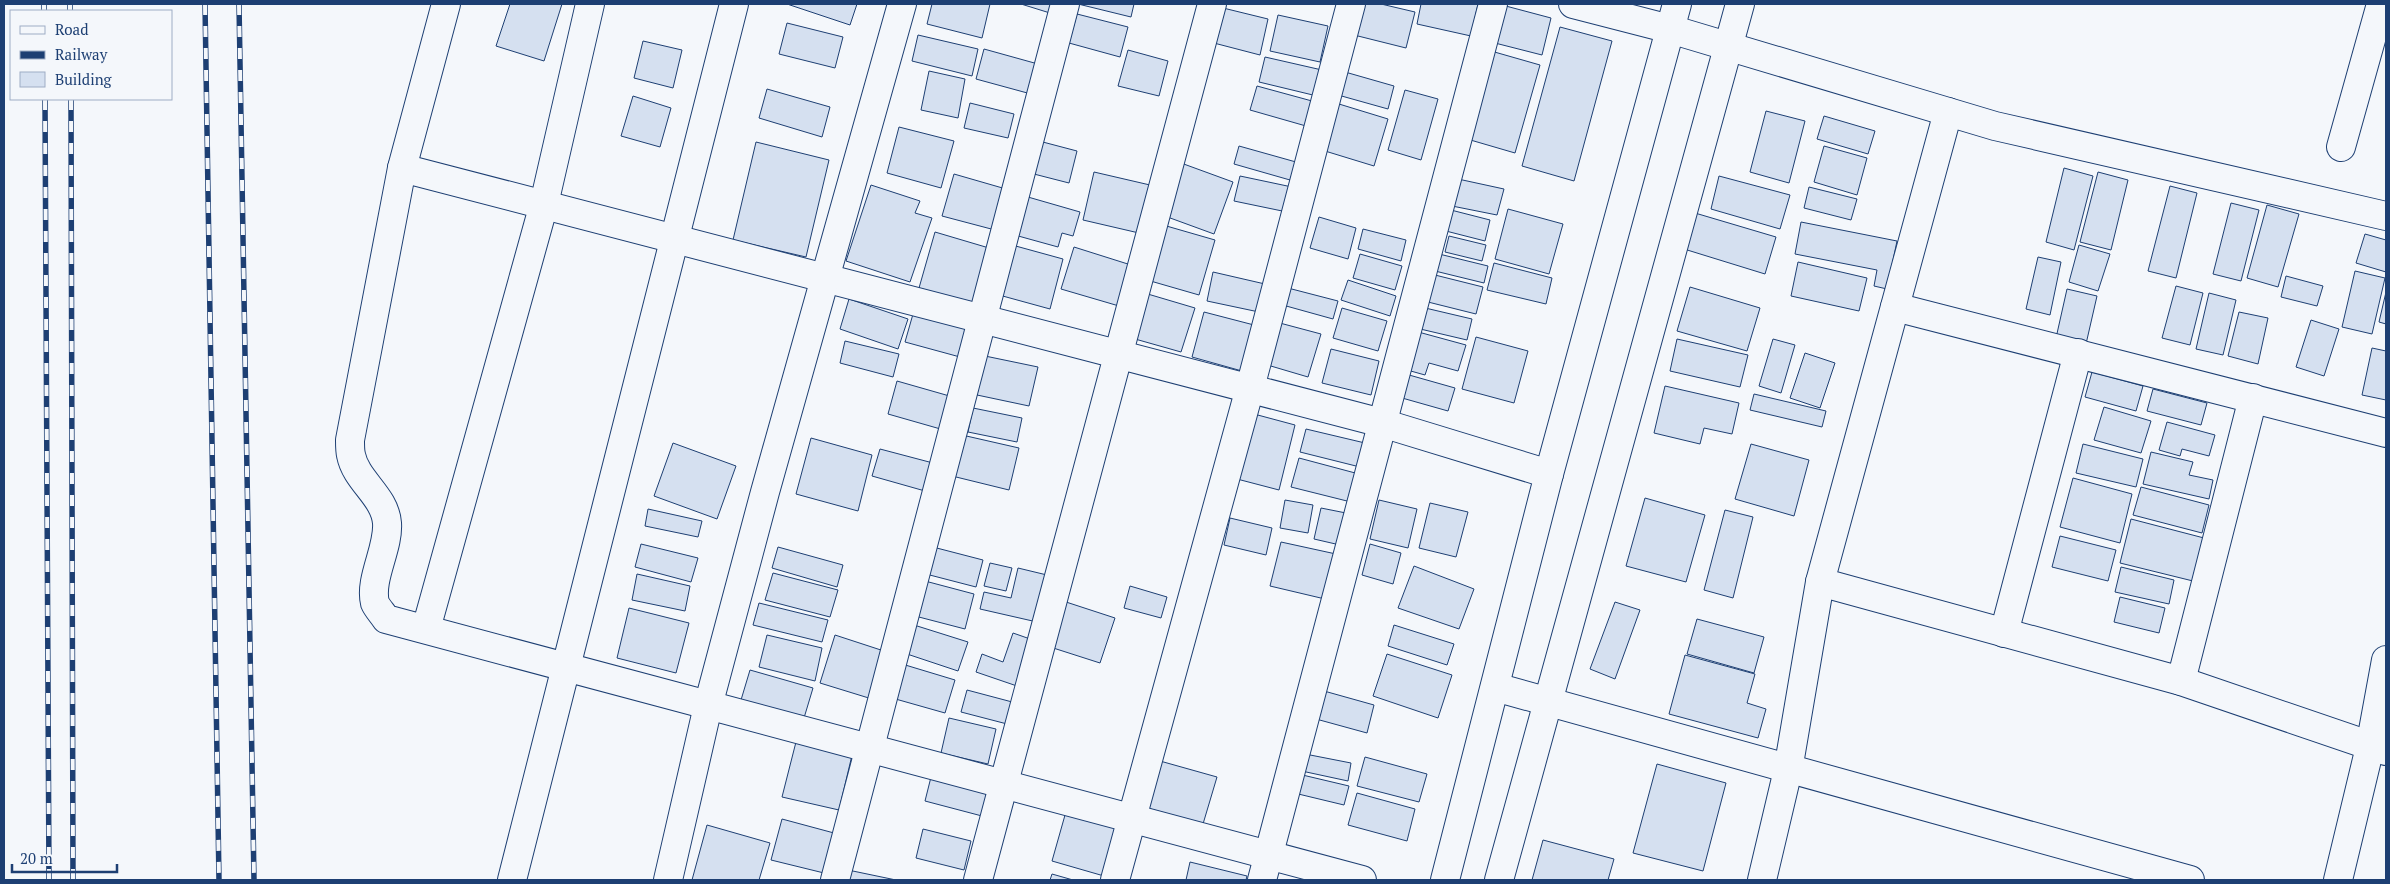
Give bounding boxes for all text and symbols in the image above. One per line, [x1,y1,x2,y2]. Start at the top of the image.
legend [10,10,172,100]
text: Road [55,19,88,39]
text: Railway [55,44,108,64]
text: Building [55,69,113,89]
scale bar [12,842,118,874]
text: 20 m [20,848,53,868]

